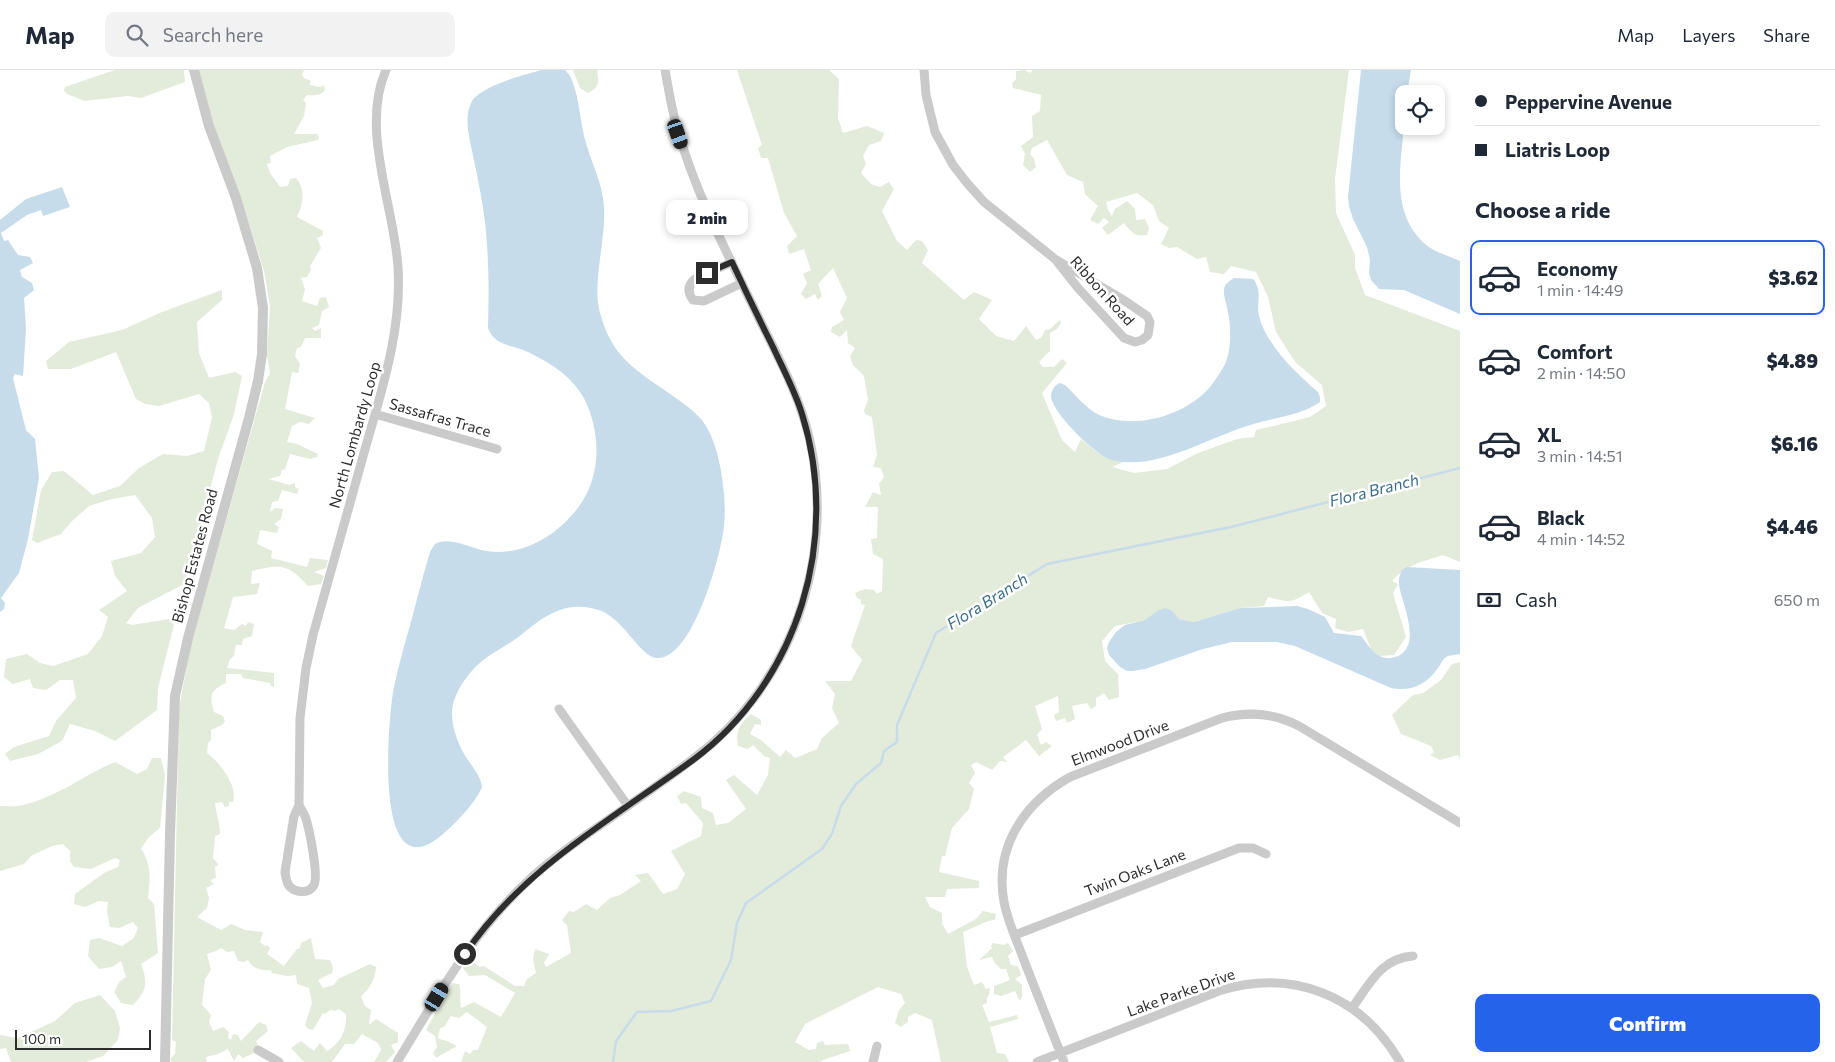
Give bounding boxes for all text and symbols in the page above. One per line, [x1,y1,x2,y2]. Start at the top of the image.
search box [105,12,455,57]
text: Map [25,20,75,49]
icon: search [123,21,151,49]
text: Search here [163,23,263,46]
text: Map [1617,24,1654,46]
text: Layers [1682,24,1735,46]
text: Share [1763,24,1810,46]
map controls [1395,85,1445,135]
button: locate [1395,85,1445,135]
text: Peppervine Avenue [1505,90,1672,113]
car [666,117,689,151]
text: Liatris Loop [1505,138,1610,161]
text: Choose a ride [1475,196,1610,223]
callout: 2 min [666,200,748,236]
text: 2 min [687,208,727,227]
street label: Ribbon Road [1067,252,1139,329]
icon: car [1477,255,1522,300]
text: Economy [1537,257,1618,280]
route end [696,262,718,284]
text: $3.62 [1768,266,1818,289]
text: 1 min · 14:49 [1537,280,1624,299]
icon: car [1477,338,1522,383]
text: Comfort [1537,340,1613,363]
text: $4.89 [1766,349,1818,372]
street label: North Lombardy Loop [324,359,384,510]
text: 2 min · 14:50 [1537,363,1626,382]
street label: Sassafras Trace [387,394,493,440]
icon: car [1477,421,1522,466]
text: XL [1537,423,1562,446]
text: $6.16 [1771,432,1818,455]
text: 3 min · 14:51 [1537,446,1623,465]
water label: Flora Branch [1327,469,1421,510]
street label: Bishop Estates Road [167,487,221,625]
icon: car [1477,504,1522,549]
text: Black [1537,506,1585,529]
text: $4.46 [1766,515,1818,538]
text: 4 min · 14:52 [1537,529,1625,548]
water label: Flora Branch [943,568,1031,633]
icon: cash [1475,586,1503,614]
text: Cash [1515,588,1557,611]
text: 650 m [1774,590,1820,609]
street label: Elmwood Drive [1068,715,1171,769]
street label: Twin Oaks Lane [1082,844,1188,900]
route start [454,943,476,965]
street label: Lake Parke Drive [1124,964,1237,1020]
car [422,980,451,1014]
button: Confirm [1475,994,1820,1052]
scale bar [15,1027,151,1050]
text: 100 m [22,1030,61,1047]

